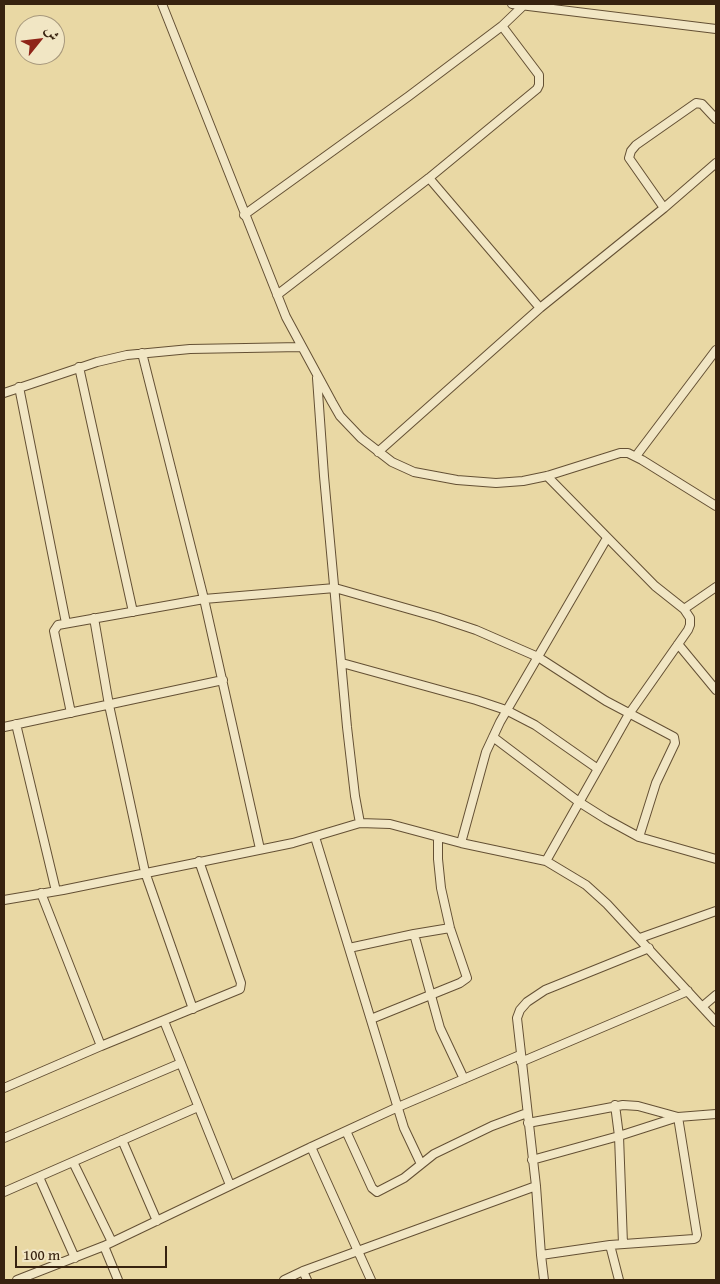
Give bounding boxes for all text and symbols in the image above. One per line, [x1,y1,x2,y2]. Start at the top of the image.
north arrow [15,15,65,65]
text: ش [40,22,64,44]
scale bar [18,1236,170,1268]
text: 100 m [23,1244,60,1265]

